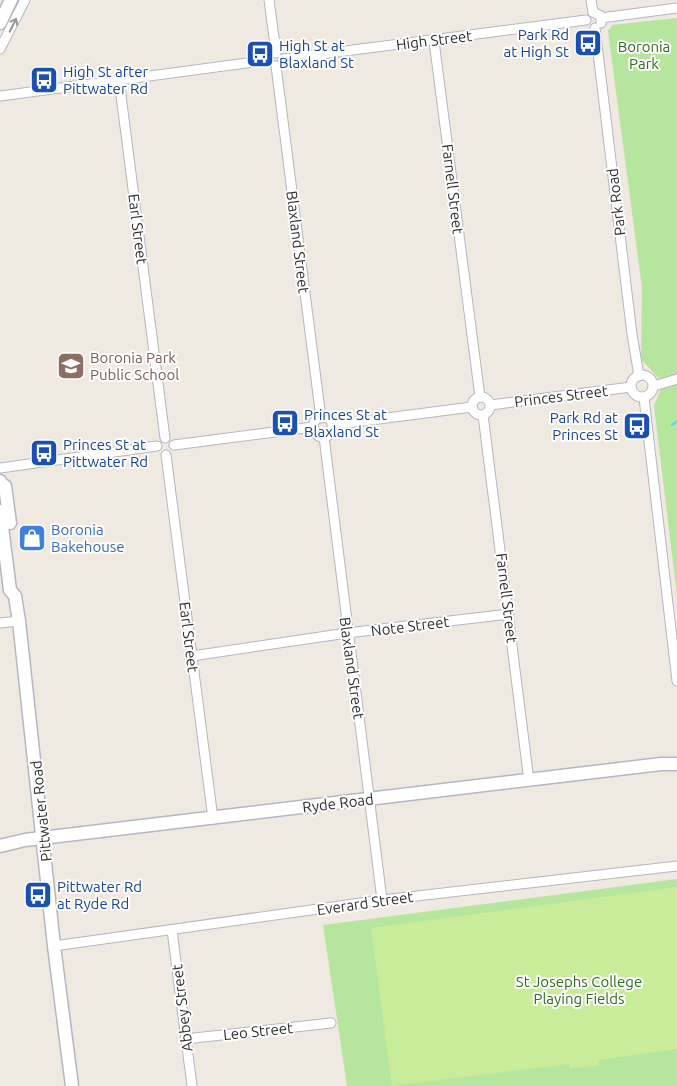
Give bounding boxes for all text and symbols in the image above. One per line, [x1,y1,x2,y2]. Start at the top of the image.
one-way arrow [8,17,18,32]
place label: Park Rd at High St [503,26,569,60]
street label: High Street [395,27,473,53]
bus stop icon: Park Rd at High St [573,28,603,58]
place label: High St at Blaxland St [279,37,354,71]
park label: Boronia Park [618,38,670,72]
bus stop icon: High St at Blaxland St [245,39,275,69]
place label: High St after Pittwater Rd [63,63,148,97]
bus stop icon: High St after Pittwater Rd [29,65,59,95]
street label: Farnell Street [439,143,467,235]
street label: Park Road [603,167,629,237]
street label: Blaxland Street [283,190,313,294]
street label: Earl Street [125,193,151,265]
place label: Boronia Park Public School [90,349,179,383]
school or university icon: Boronia Park Public School [56,351,86,381]
street label: Princes Street [513,382,609,410]
place label: Princes St at Blaxland St [304,406,387,440]
bus stop icon: Princes St at Blaxland St [270,408,300,438]
place label: Park Rd at Princes St [550,409,618,443]
bus stop icon: Park Rd at Princes St [622,411,652,441]
place label: Princes St at Pittwater Rd [63,436,148,470]
bus stop icon: Princes St at Pittwater Rd [29,438,59,468]
place label: Boronia Bakehouse [51,521,125,555]
shop icon: Boronia Bakehouse [17,523,47,553]
street label: Farnell Street [493,552,521,644]
street label: Earl Street [176,601,202,673]
street label: Note Street [370,613,450,639]
street label: Blaxland Street [336,616,368,720]
street label: Pittwater Road [27,760,55,862]
street label: Ryde Road [301,790,375,816]
place label: Pittwater Rd at Ryde Rd [57,878,142,912]
bus stop icon: Pittwater Rd at Ryde Rd [23,880,53,910]
street label: Everard Street [316,888,414,918]
street label: Abbey Street [168,963,196,1053]
park label: St Josephs College Playing Fields [516,973,642,1007]
street label: Leo Street [222,1019,294,1043]

